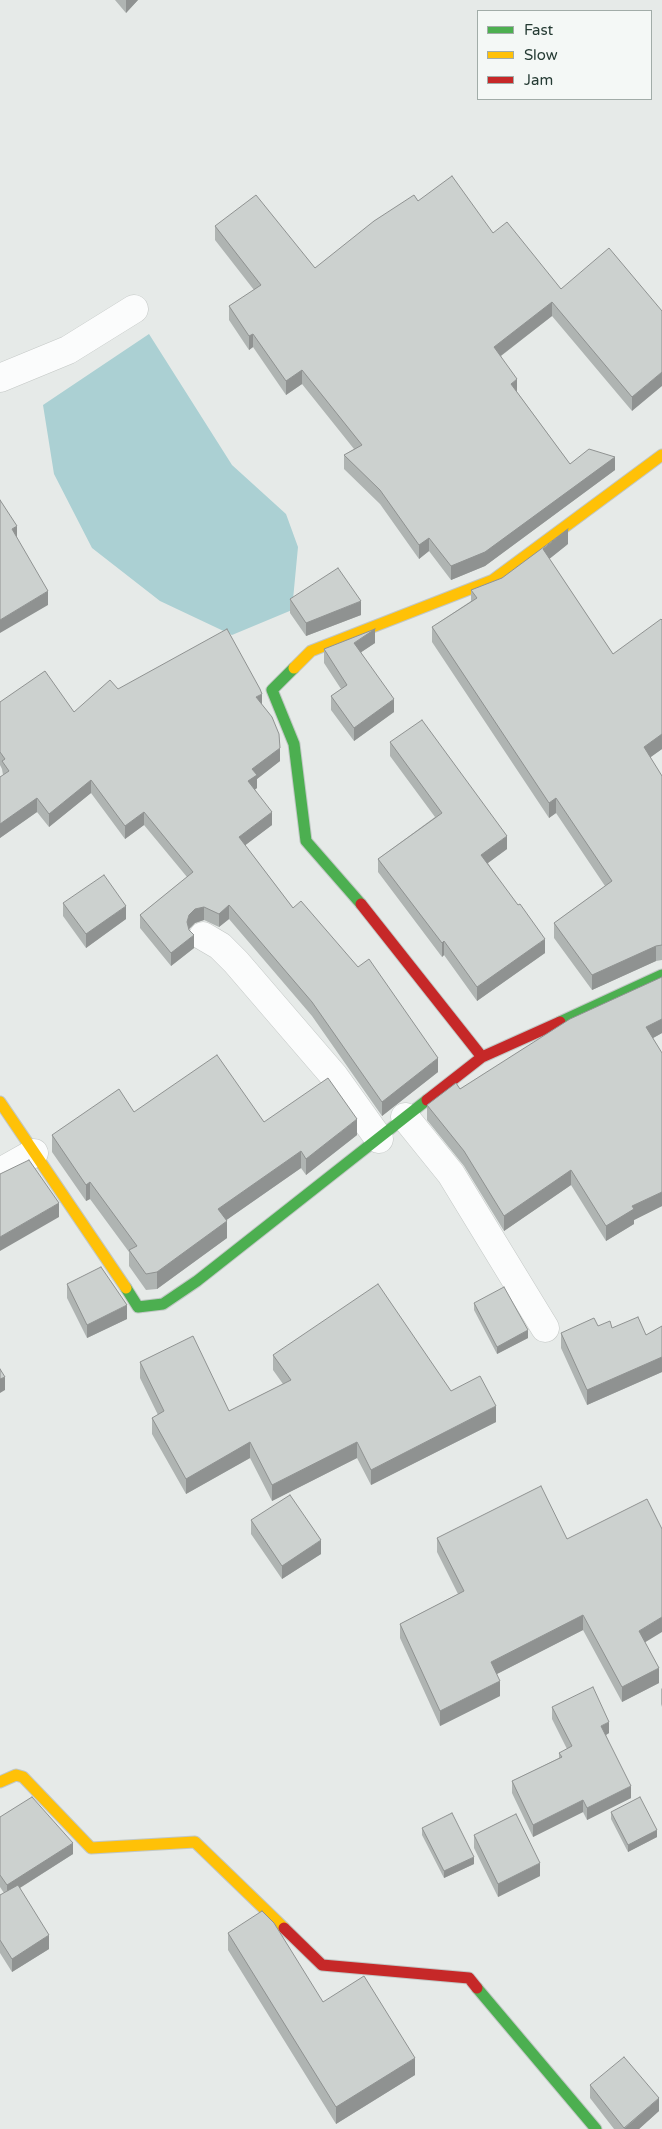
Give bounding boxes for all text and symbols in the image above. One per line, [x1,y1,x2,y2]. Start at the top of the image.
legend [477,10,652,100]
text: Fast [524,21,553,39]
text: Slow [524,46,558,64]
text: Jam [524,71,553,89]

